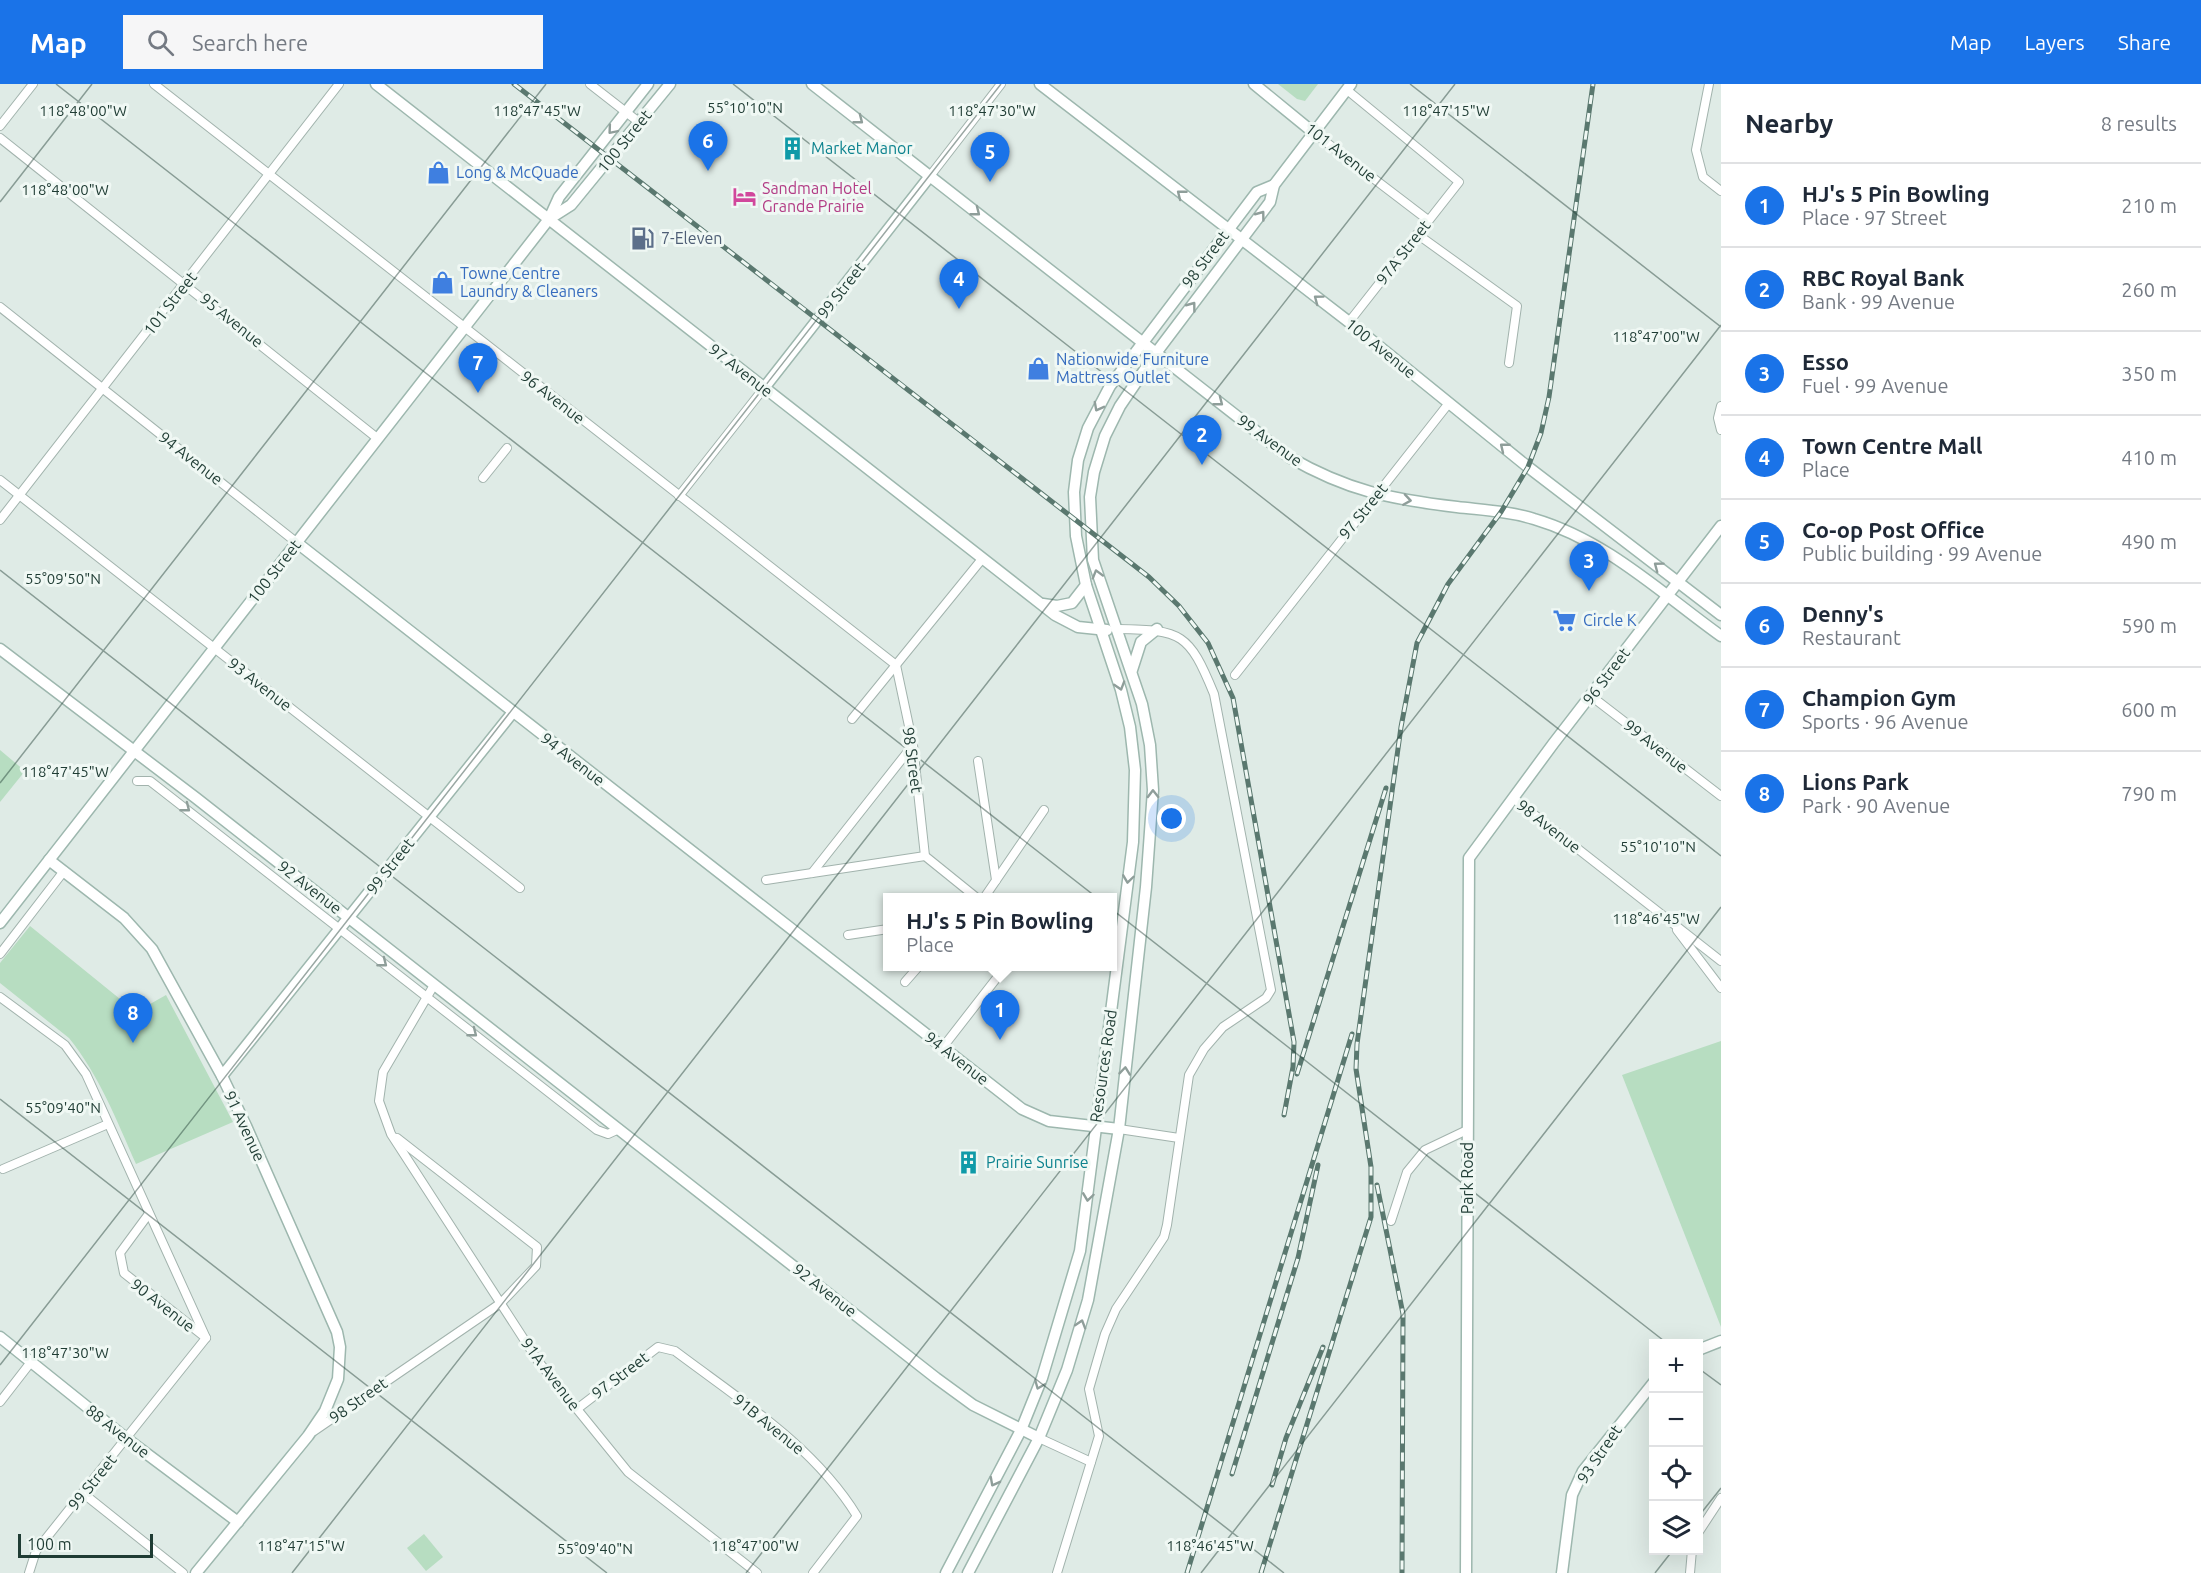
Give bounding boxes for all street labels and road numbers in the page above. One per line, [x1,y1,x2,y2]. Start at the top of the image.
street label: 100 Street [593,105,655,176]
street label: 101 Avenue [1302,119,1380,185]
street label: 97A Street [1372,216,1434,288]
street label: 98 Street [1178,227,1233,291]
street label: 99 Street [813,258,869,322]
street label: 101 Street [140,267,201,338]
street label: 95 Avenue [197,289,267,351]
street label: 100 Avenue [1342,314,1420,382]
street label: 97 Avenue [706,340,776,400]
street label: 96 Avenue [518,367,588,427]
street label: 99 Avenue [1234,410,1306,470]
street label: 94 Avenue [156,428,226,488]
street label: 97 Street [1335,479,1391,542]
street label: 100 Street [244,535,305,606]
street label: 96 Street [1579,644,1634,708]
street label: 93 Avenue [225,654,295,714]
street label: 99 Avenue [1621,716,1691,776]
street label: 98 Street [899,726,927,795]
street label: 94 Avenue [538,729,608,789]
street label: 98 Avenue [1514,796,1584,856]
street label: 99 Street [362,834,418,898]
street label: 92 Avenue [275,857,345,917]
street label: Resources Road [1086,1008,1120,1124]
street label: 94 Avenue [922,1028,992,1088]
street label: 91 Avenue [221,1088,269,1164]
street label: Park Road [1458,1142,1476,1214]
street label: 92 Avenue [790,1260,860,1320]
street label: 90 Avenue [128,1275,198,1335]
street label: 91A Avenue [518,1334,584,1414]
street label: 97 Street [588,1347,652,1402]
street label: 98 Street [326,1373,391,1426]
street label: 91B Avenue [730,1390,808,1458]
street label: 88 Avenue [83,1401,153,1461]
street label: 93 Street [1573,1421,1625,1487]
street label: 99 Street [64,1450,120,1513]

